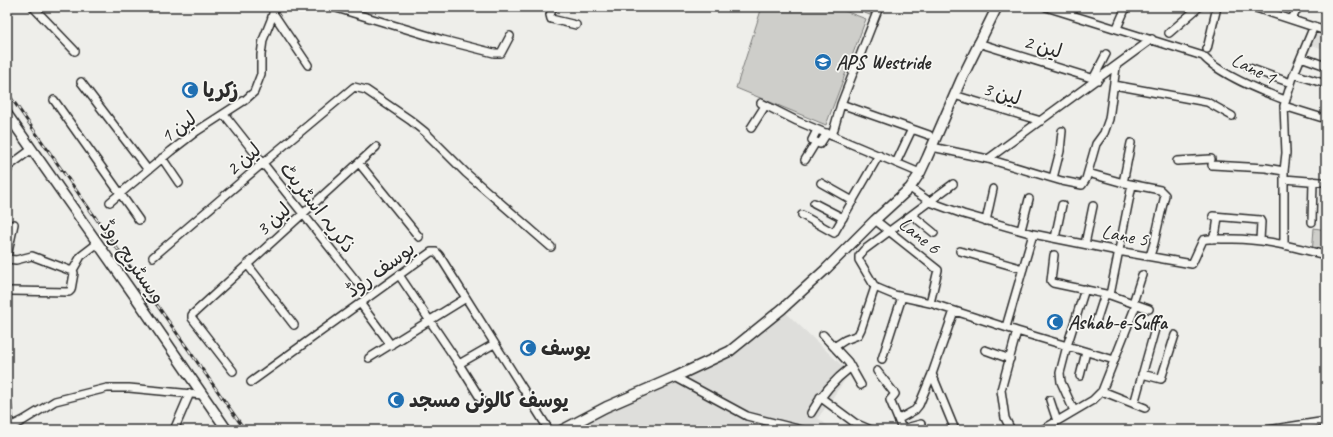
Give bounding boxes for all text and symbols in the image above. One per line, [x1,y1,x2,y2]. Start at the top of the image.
street label: لین 2 [1021,29,1065,64]
street label: Lane 1 [1227,47,1281,90]
place label: APS Westride [836,50,932,75]
school or university icon: APS Westride [813,52,833,72]
street label: لین 3 [980,76,1024,111]
place label: زکریا [203,78,238,103]
mosque icon: زکریا [180,80,200,100]
street label: لین 1 [155,106,201,149]
street label: لین 2 [220,137,266,181]
street label: ذکریہ اسٹریٹ [274,157,361,258]
street label: لین 3 [251,197,296,242]
street label: Lane 6 [894,211,946,260]
street label: ویسٹریج روڈ [93,214,171,309]
street label: Lane 5 [1100,219,1151,252]
street label: یوسف روڈ [341,236,420,303]
place label: Ashab-e-Suffa [1068,310,1169,335]
mosque icon: Ashab-e-Suffa [1045,312,1065,332]
place label: یوسف [541,336,591,361]
mosque icon: یوسف [518,338,538,358]
place label: یوسف کالونی مسجد [409,388,569,414]
mosque icon: یوسف کالونی مسجد [386,390,406,410]

